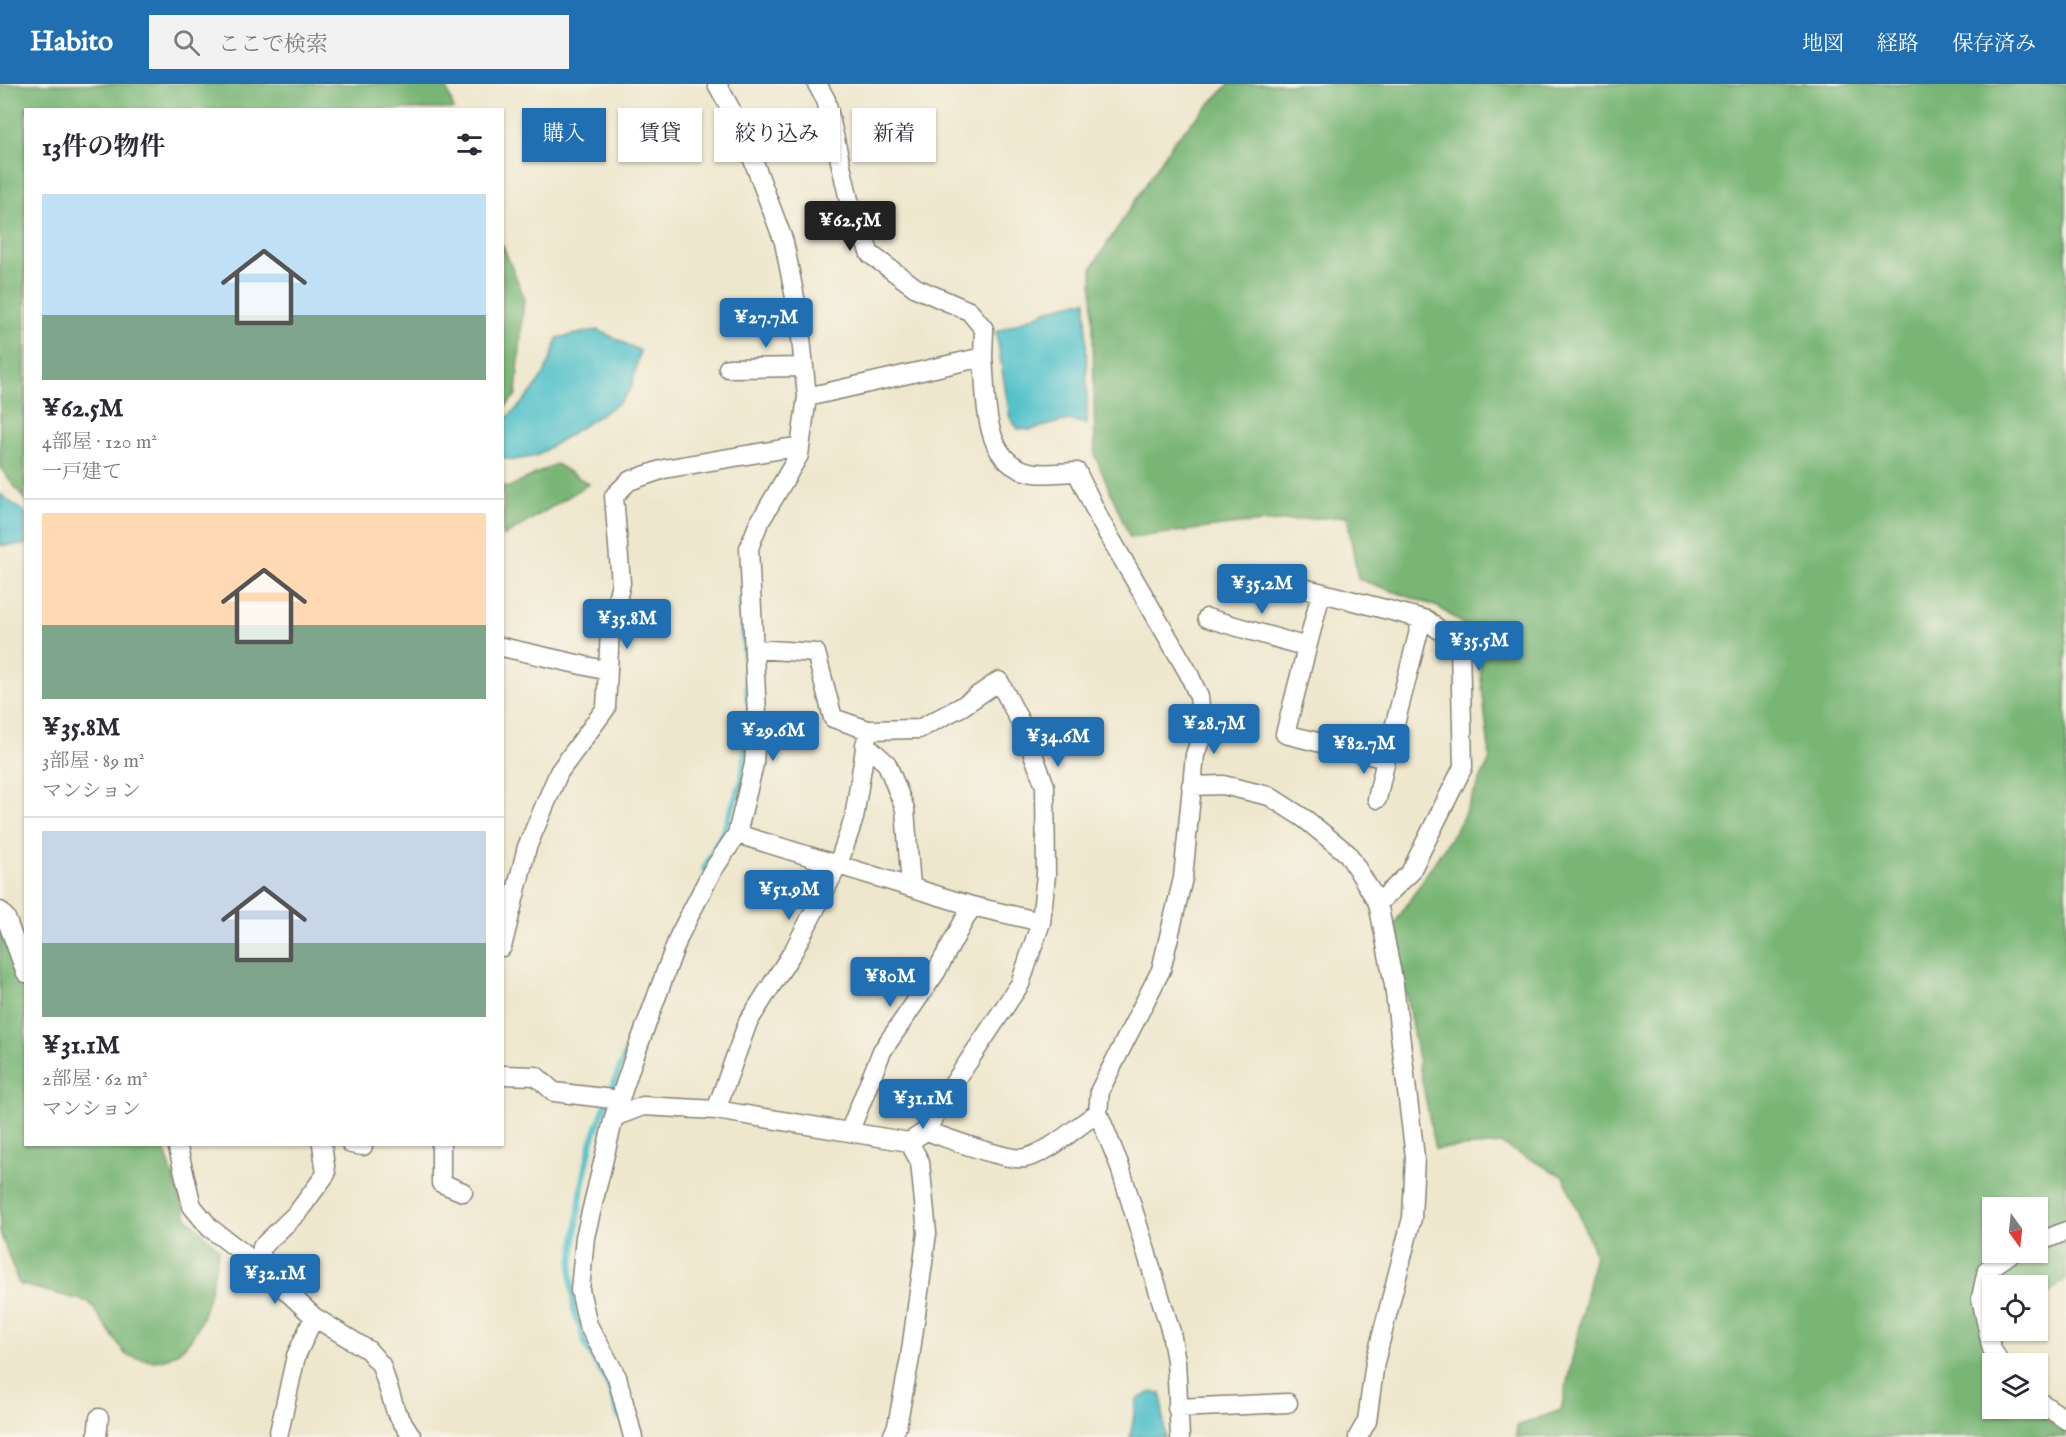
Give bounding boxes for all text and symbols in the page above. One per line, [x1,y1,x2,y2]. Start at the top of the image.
search box [149,15,569,69]
text: Habito [30,25,113,60]
icon: search [170,26,203,59]
text: ここで検索 [218,31,328,59]
text: 地図 [1802,31,1844,58]
text: 経路 [1877,31,1919,58]
text: 保存済み [1952,31,2036,58]
chip: 購入 [522,108,606,162]
chip: 賃貸 [618,108,702,162]
chip: 絞り込み [714,108,840,162]
chip: 新着 [852,108,936,162]
icon: filters [453,128,486,161]
text: 13件の物件 [42,131,165,164]
pin: ¥62.5M [801,201,899,252]
text: ¥62.5M [819,208,881,233]
icon: home [210,233,318,341]
pin: ¥27.7M [717,298,815,349]
text: ¥27.7M [734,305,798,330]
text: ¥62.5M [42,392,124,425]
text: 4部屋 · 120 m² [42,430,157,455]
text: 一戸建て [42,460,122,485]
icon: home [210,552,318,660]
pin: ¥35.2M [1213,564,1311,615]
text: ¥35.2M [1231,571,1293,596]
pin: ¥35.8M [578,599,676,650]
text: ¥35.8M [597,606,657,631]
pin: ¥35.5M [1430,621,1528,672]
text: ¥35.5M [1449,628,1509,653]
pin: ¥28.7M [1165,704,1263,755]
text: ¥35.8M [42,711,120,744]
pin: ¥29.6M [724,711,822,762]
text: ¥28.7M [1182,711,1246,736]
pin: ¥34.6M [1009,717,1107,768]
text: ¥29.6M [741,718,805,743]
text: ¥34.6M [1026,724,1090,749]
pin: ¥82.7M [1315,724,1413,775]
text: ¥82.7M [1332,731,1396,756]
text: 3部屋 · 89 m² [42,749,145,774]
text: マンション [42,779,141,804]
icon: home [210,870,318,978]
pin: ¥51.9M [740,870,838,921]
text: ¥51.9M [758,877,820,902]
pin: ¥80M [854,957,926,1008]
text: ¥80M [864,964,916,989]
text: ¥31.1M [42,1029,120,1062]
text: 2部屋 · 62 m² [42,1067,148,1092]
pin: ¥31.1M [874,1079,972,1130]
text: ¥31.1M [893,1086,953,1111]
text: マンション [42,1097,141,1122]
north arrow [1982,1197,2048,1263]
map controls [1982,1197,2048,1419]
pin: ¥32.1M [226,1254,324,1305]
text: ¥32.1M [244,1261,306,1286]
button: locate [1982,1275,2048,1341]
button: layers [1982,1353,2048,1419]

